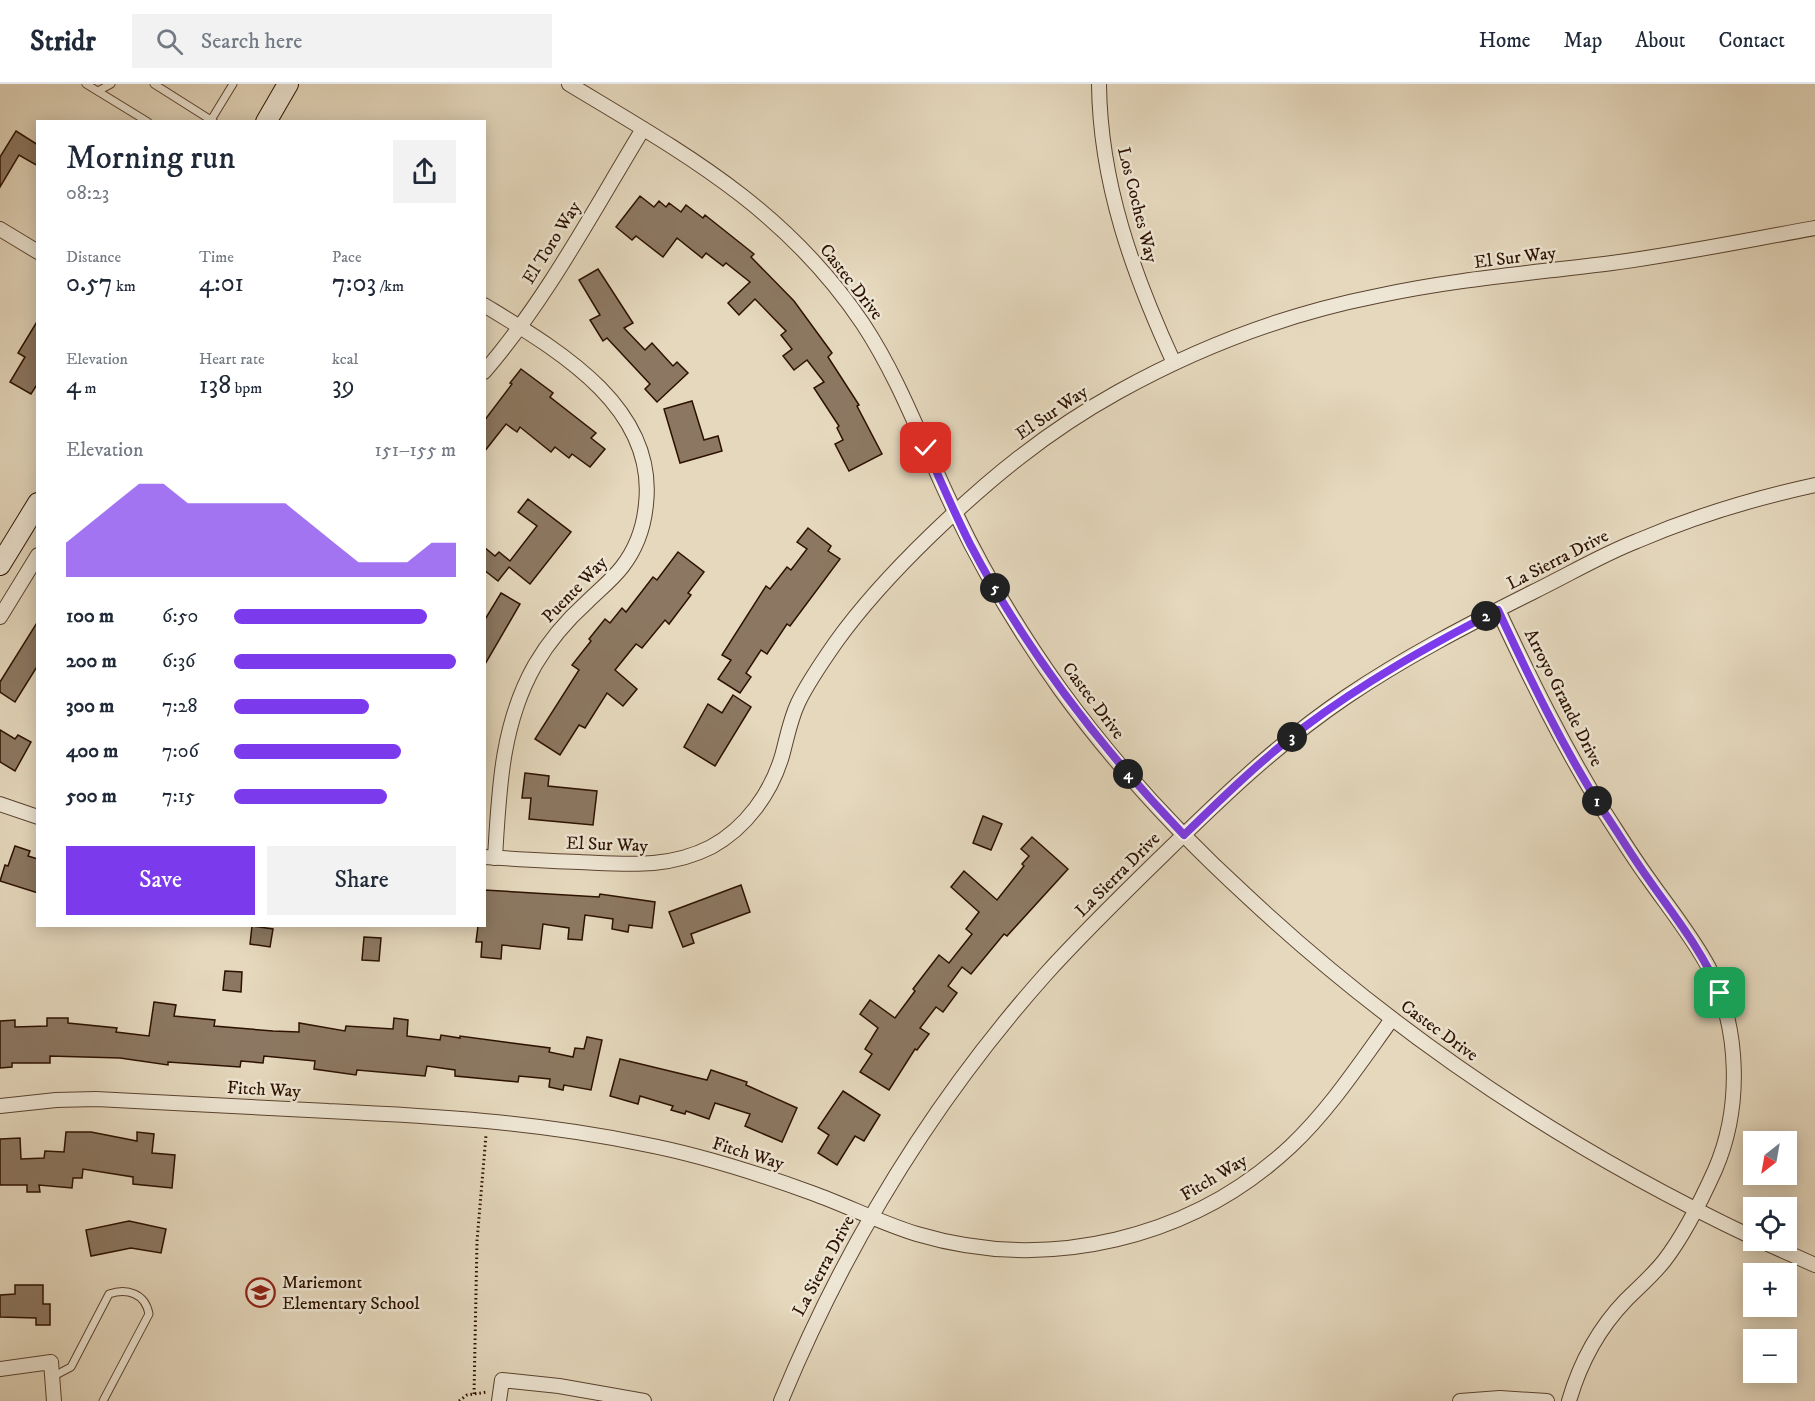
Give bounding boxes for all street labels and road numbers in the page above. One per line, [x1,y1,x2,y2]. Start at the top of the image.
street label: Los Coches Way [1112,145,1162,265]
street label: El Toro Way [518,197,586,288]
street label: Castec Drive [814,240,888,324]
street label: El Sur Way [1473,242,1558,274]
street label: El Sur Way [1012,381,1093,445]
street label: La Sierra Drive [1504,525,1612,595]
street label: Puente Way [538,552,613,628]
street label: Arroyo Grande Drive [1519,626,1607,770]
street label: Castec Drive [1057,658,1129,744]
street label: La Sierra Drive [1071,828,1165,922]
street label: El Sur Way [566,833,649,857]
street label: Castec Drive [1396,995,1482,1067]
street label: Fitch Way [227,1077,302,1103]
street label: Fitch Way [709,1133,787,1175]
street label: Fitch Way [1177,1149,1252,1206]
street label: La Sierra Drive [788,1212,860,1320]

